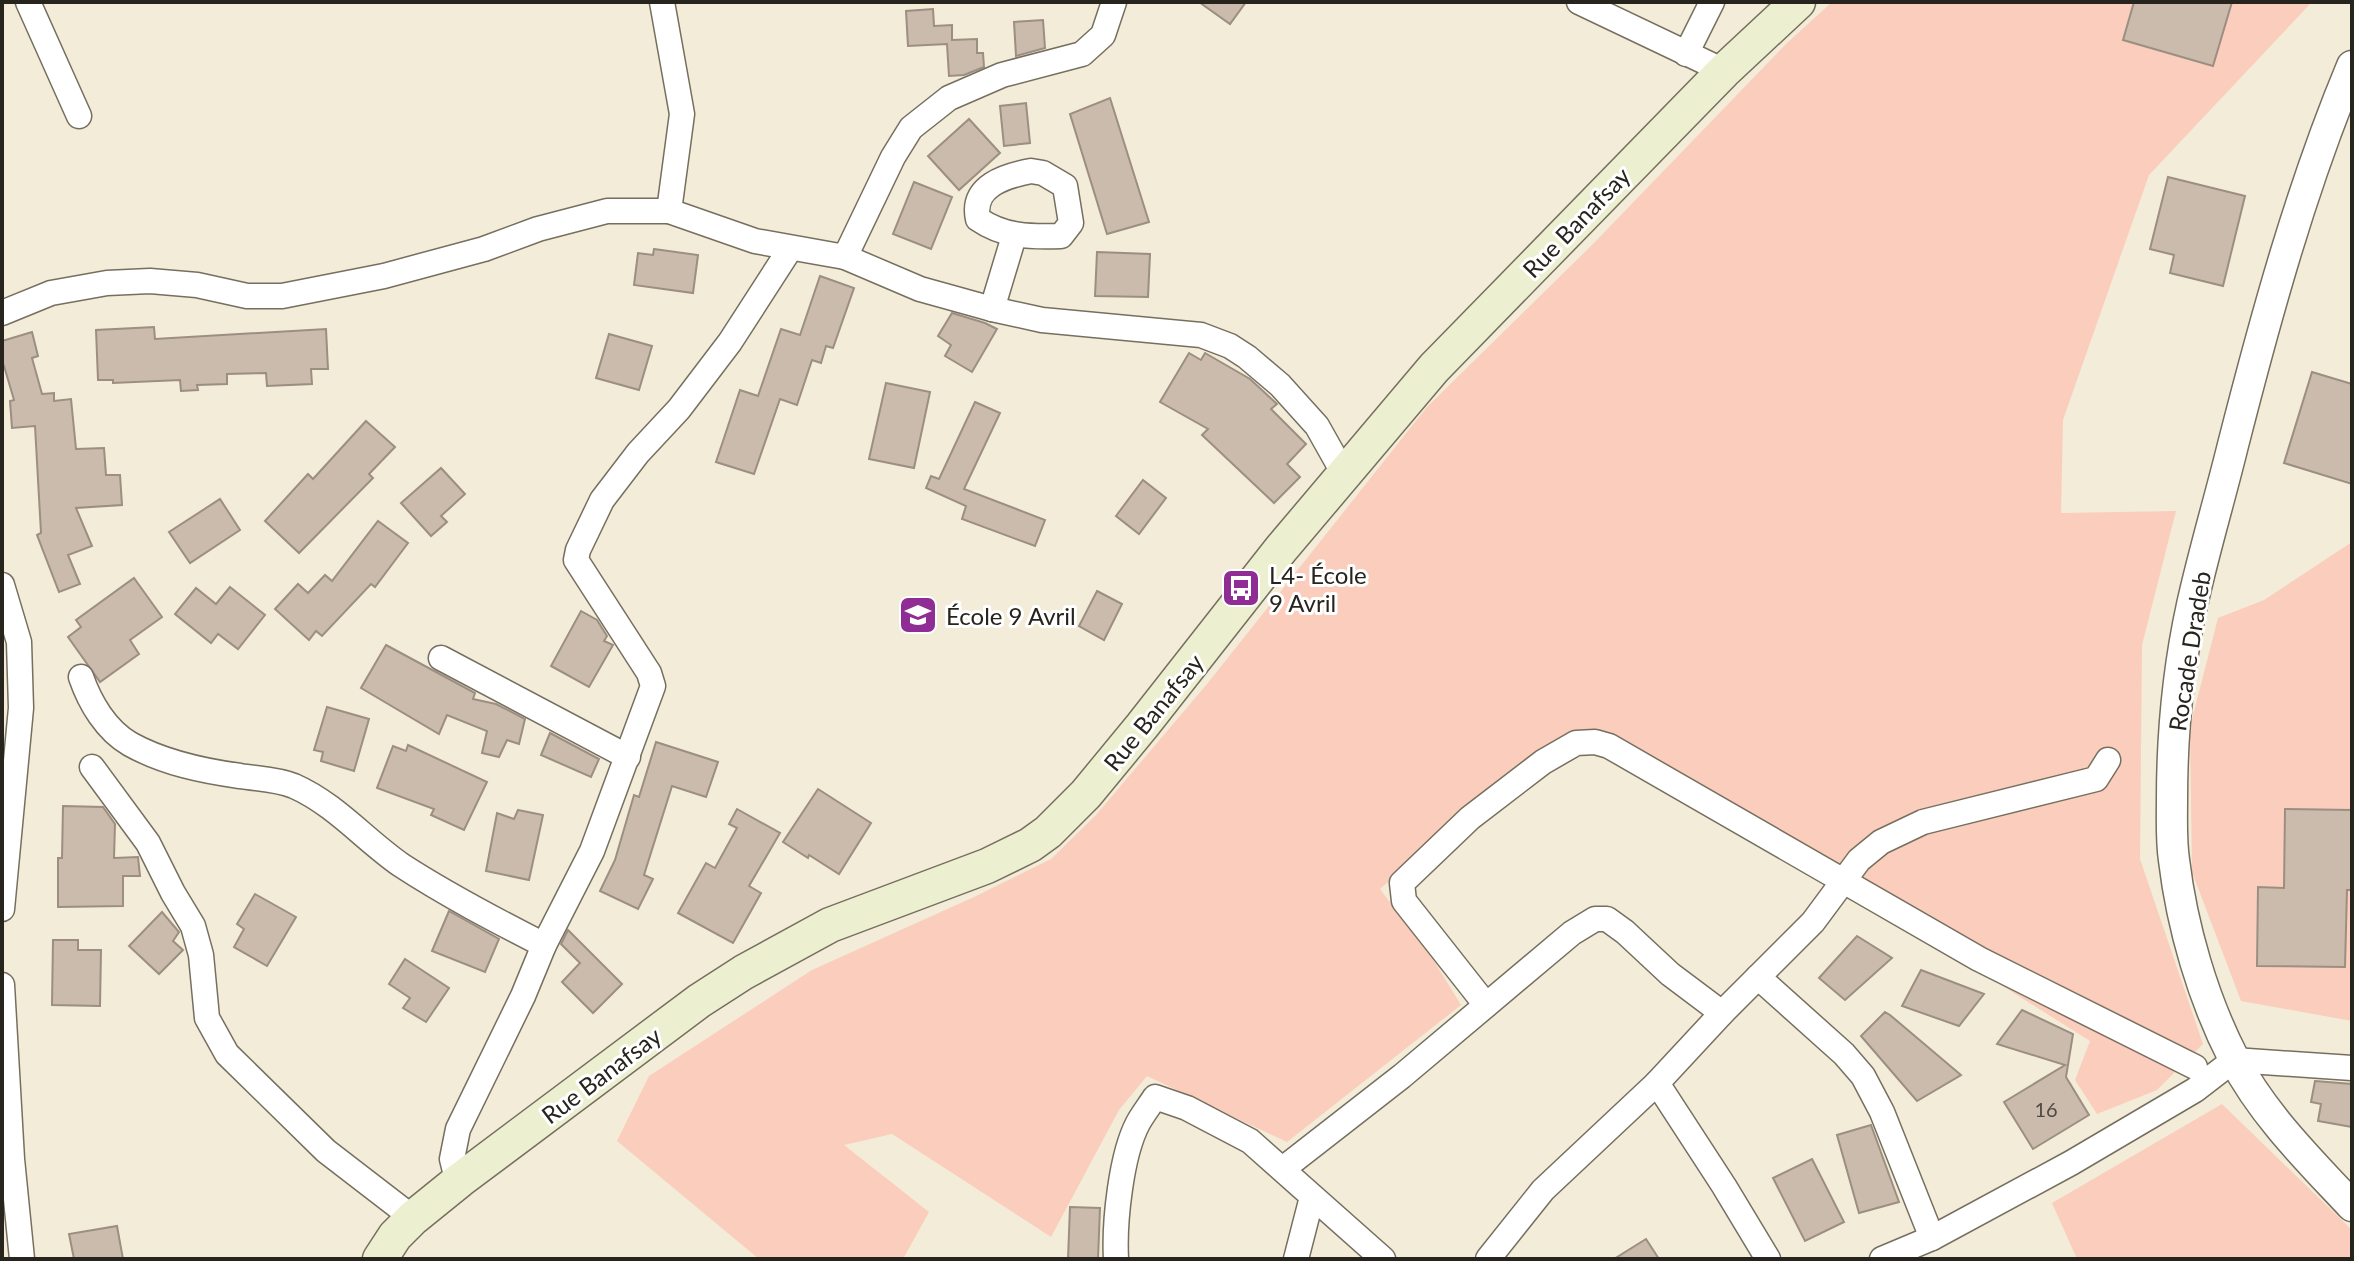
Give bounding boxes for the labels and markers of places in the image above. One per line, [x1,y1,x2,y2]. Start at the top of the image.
place label: L4- École 9 Avril [1269,560,1367,617]
bus stop icon: L4- École 9 Avril [1220,567,1262,609]
school or university icon: École 9 Avril [897,594,939,636]
place label: École 9 Avril [946,601,1076,630]

